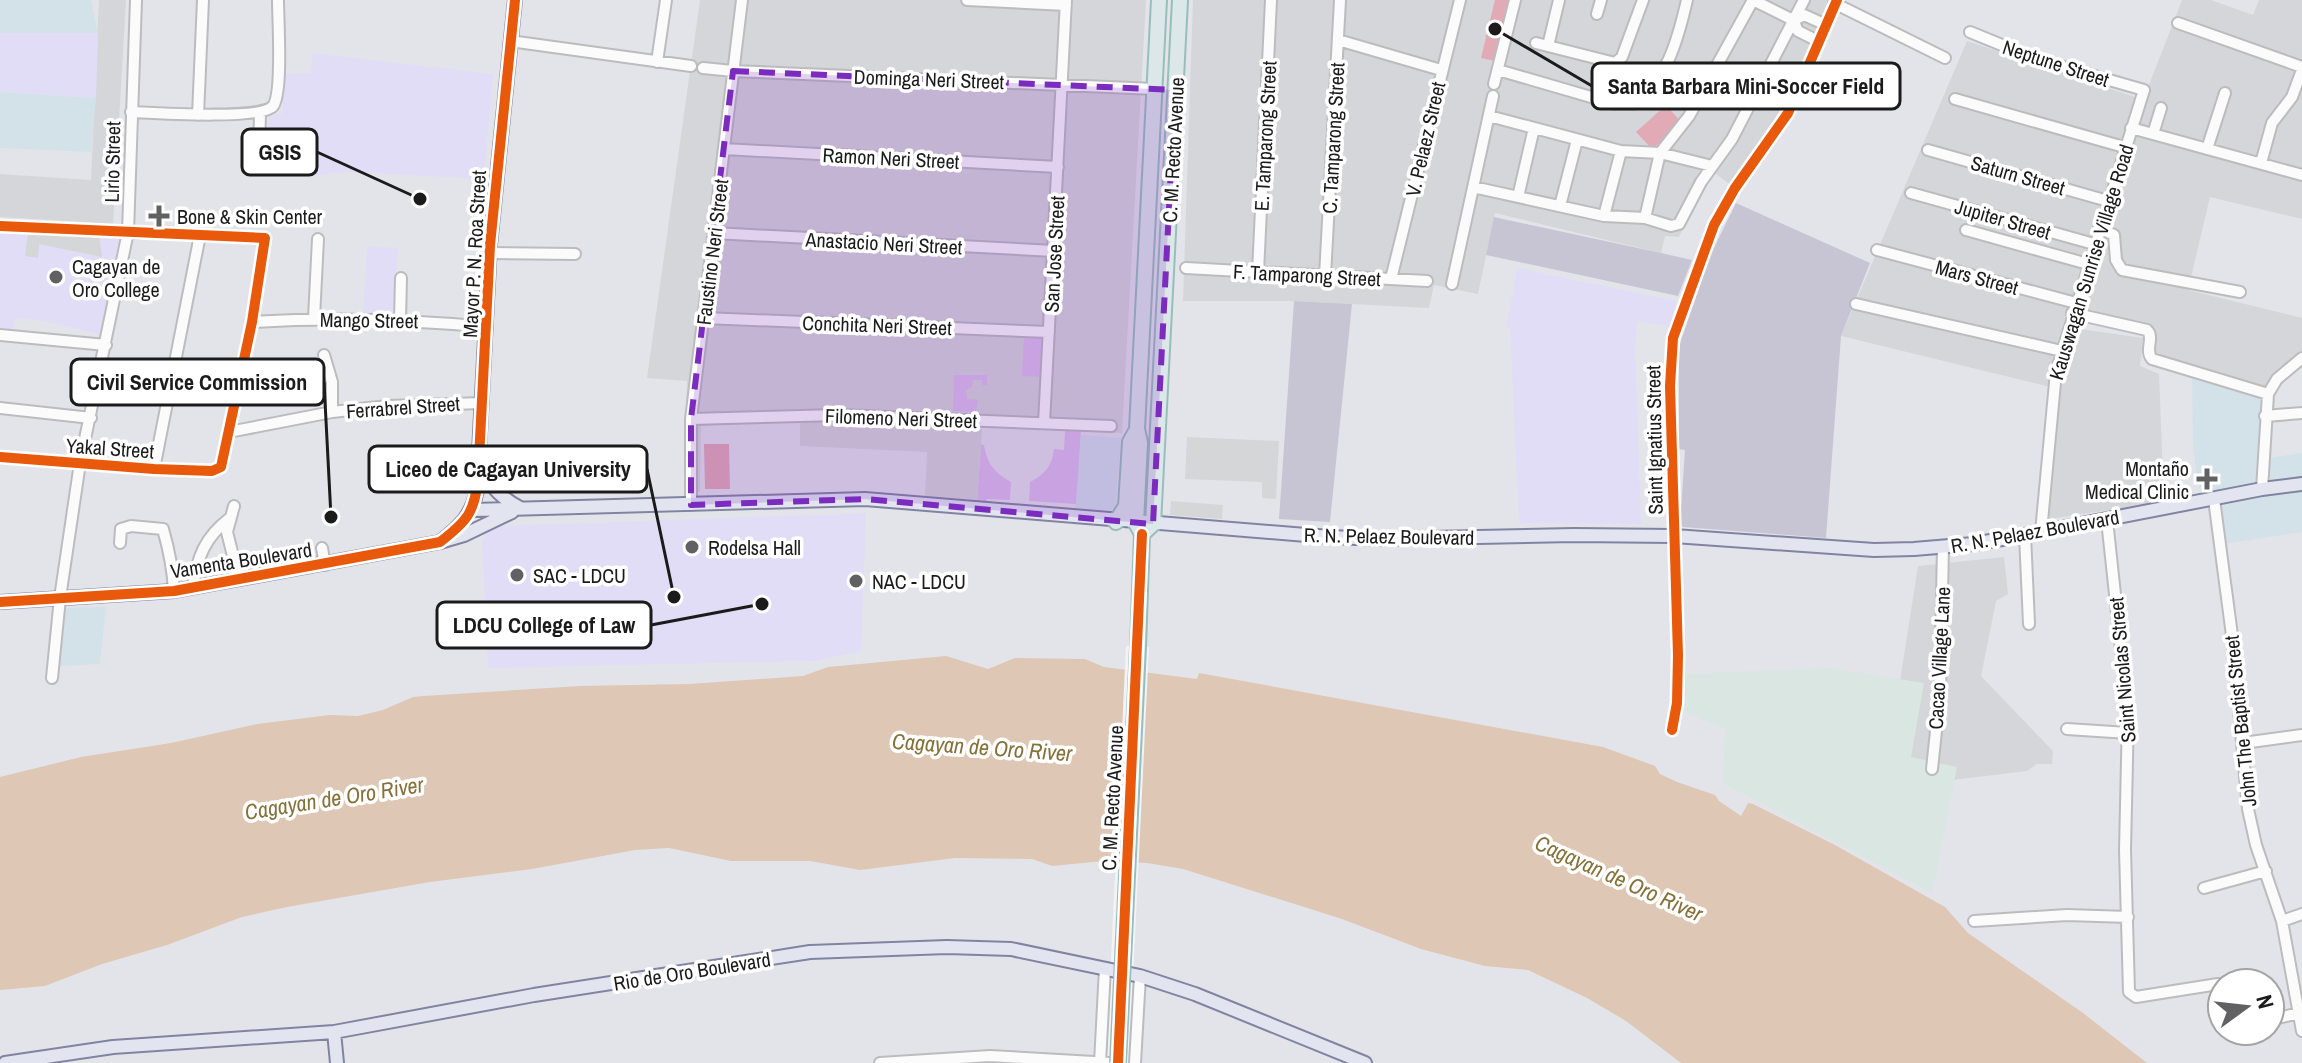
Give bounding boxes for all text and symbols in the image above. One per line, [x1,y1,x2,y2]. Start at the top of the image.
street label: Neptune Street [1999,33,2113,93]
street label: E. Tamparong Street [1248,60,1282,212]
street label: C. Tamparong Street [1316,61,1350,214]
street label: Dominga Neri Street [853,63,1005,95]
callout: Santa Barbara Mini-Soccer Field [1592,63,1900,109]
text: Santa Barbara Mini-Soccer Field [1608,71,1884,101]
street label: C. M. Recto Avenue [1156,77,1190,223]
street label: V. Pelaez Street [1399,79,1451,199]
street label: Lirio Street [98,121,126,203]
callout: GSIS [242,129,317,175]
text: GSIS [258,137,302,167]
street label: Ramon Neri Street [822,141,960,175]
street label: Kauswagan Sunrise Village Road [2042,141,2140,383]
street label: Saturn Street [1968,149,2069,201]
street label: Mayor P. N. Roa Street [456,169,492,338]
street label: Faustino Neri Street [690,177,734,327]
street label: Jupiter Street [1952,192,2054,246]
street label: San Jose Street [1037,195,1071,313]
place label: Bone & Skin Center [177,203,322,230]
marker: Bone & Skin Center [148,205,170,227]
street label: Anastacio Neri Street [804,225,963,261]
place label: Cagayan de Oro College [72,253,160,303]
street label: Mars Street [1933,253,2022,301]
street label: F. Tamparong Street [1233,258,1382,292]
marker: Cagayan de Oro College [47,268,65,286]
street label: Mango Street [320,306,419,334]
street label: Conchita Neri Street [802,309,953,341]
callout: Civil Service Commission [71,359,324,405]
street label: Saint Ignatius Street [1639,365,1669,515]
text: Civil Service Commission [87,367,307,397]
street label: Ferrabrel Street [345,390,461,424]
street label: Filomeno Neri Street [824,402,978,434]
street label: Yakal Street [65,431,155,465]
callout: Liceo de Cagayan University [369,446,647,492]
text: Liceo de Cagayan University [385,454,631,484]
place label: Montaño Medical Clinic [2085,455,2189,505]
marker: Montaño Medical Clinic [2196,468,2218,490]
street label: R. N. Pelaez Boulevard [1949,503,2121,559]
street label: R. N. Pelaez Boulevard [1304,521,1474,551]
place label: Rodelsa Hall [708,534,801,561]
street label: Vamenta Boulevard [168,535,314,585]
marker: Rodelsa Hall [683,538,701,556]
place label: SAC - LDCU [533,562,626,589]
marker: SAC - LDCU [508,566,526,584]
place label: NAC - LDCU [872,568,966,595]
marker: NAC - LDCU [847,572,865,590]
street label: Cacao Village Lane [1922,586,1956,730]
street label: Saint Nicolas Street [2102,596,2142,744]
callout: LDCU College of Law [437,602,651,648]
text: LDCU College of Law [453,610,636,640]
street label: John The Baptist Street [2218,634,2262,808]
street label: C. M. Recto Avenue [1095,725,1129,871]
water label: Cagayan de Oro River [891,726,1074,768]
water label: Cagayan de Oro River [243,769,426,827]
water label: Cagayan de Oro River [1530,828,1708,929]
street label: Rio de Oro Boulevard [612,945,772,997]
north arrow [2206,967,2286,1047]
text: N [2249,992,2281,1012]

